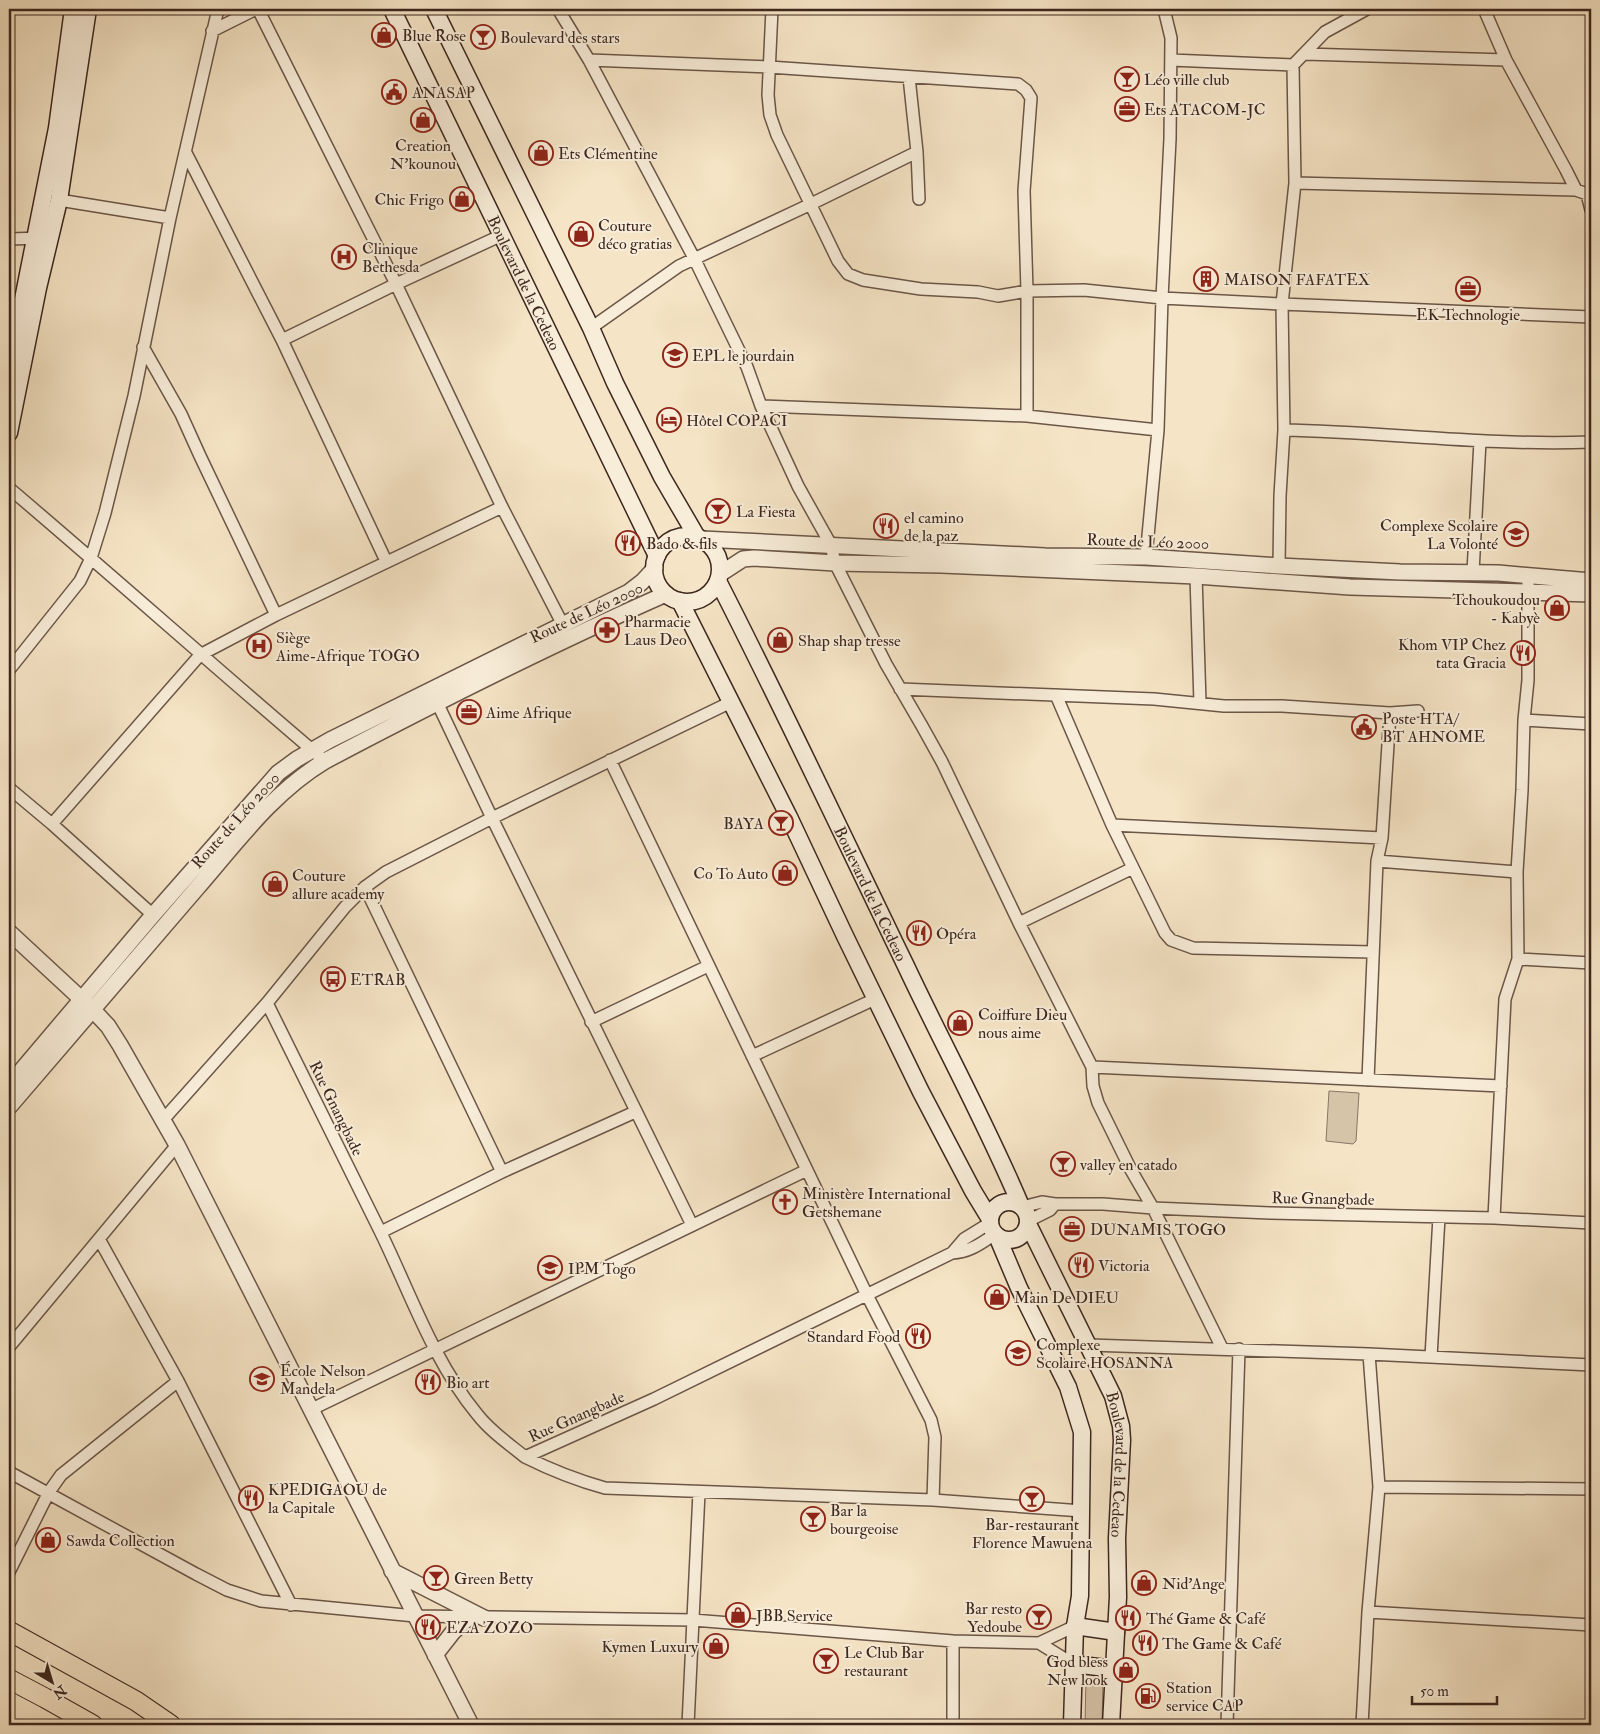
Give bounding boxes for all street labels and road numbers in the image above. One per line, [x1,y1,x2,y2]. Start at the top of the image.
street label: Boulevard de la Cedeao [483,213,565,354]
street label: Route de Léo 2000 [1086,530,1210,554]
street label: Route de Léo 2000 [527,578,646,648]
street label: Route de Léo 2000 [187,768,284,873]
street label: Boulevard de la Cedeao [829,823,911,965]
street label: Rue Gnangbade [305,1058,368,1159]
street label: Rue Gnangbade [1271,1188,1375,1210]
street label: Rue Gnangbade [525,1387,628,1447]
street label: Boulevard de la Cedeao [1101,1389,1131,1538]

